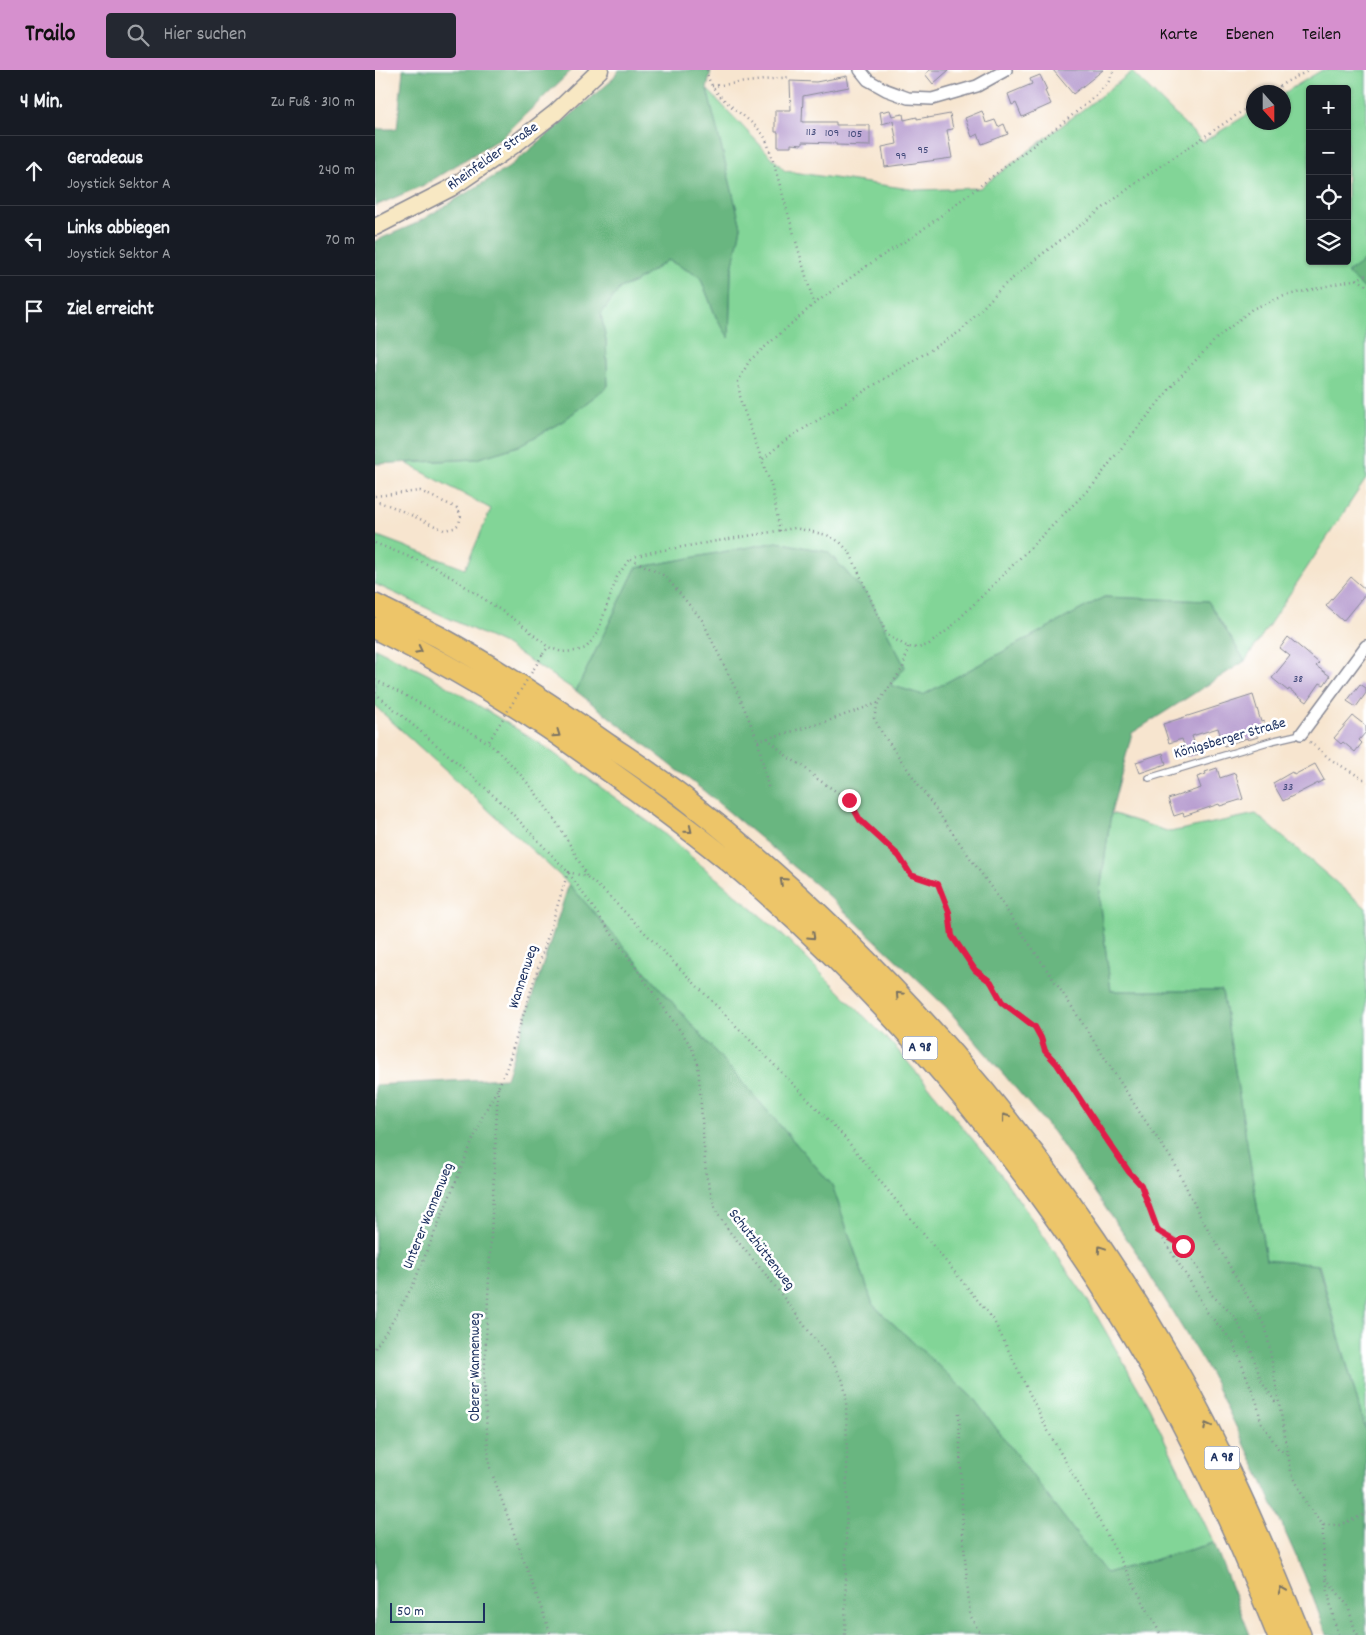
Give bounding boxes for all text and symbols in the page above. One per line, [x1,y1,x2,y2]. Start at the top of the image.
search box [106,13,456,58]
text: Trailo [25,18,76,52]
icon: search [124,21,152,49]
text: Hier suchen [164,22,246,49]
text: Karte [1160,23,1198,48]
text: Ebenen [1226,23,1274,48]
text: Teilen [1302,23,1341,48]
north arrow [1246,85,1291,130]
map controls [1306,85,1351,265]
button: + [1306,85,1351,130]
text: 4 Min. [20,88,63,118]
text: Zu Fuß · 310 m [271,91,355,114]
street label: Rheinfelder Straße [443,117,543,197]
house number: 113 [806,124,816,141]
house number: 109 [825,125,839,142]
house number: 105 [848,126,862,143]
button: − [1306,130,1351,175]
house number: 95 [917,142,929,159]
text: Geradeaus [67,146,143,173]
house number: 99 [896,148,907,165]
icon: ahead [20,157,48,185]
text: 240 m [318,159,355,182]
text: Joystick Sektor A [67,173,171,196]
button: locate [1306,175,1351,220]
text: Links abbiegen [67,216,170,243]
button: layers [1306,220,1351,265]
icon: left [20,227,48,255]
text: 70 m [325,229,355,252]
text: Joystick Sektor A [67,243,171,266]
icon: arrive [20,297,48,325]
text: Ziel erreicht [67,297,154,324]
one-way arrow [413,644,422,654]
house number: 38 [1293,671,1303,688]
street label: Königsberger Straße [1171,712,1289,765]
one-way arrow [552,728,561,737]
house number: 33 [1283,779,1293,796]
route end [838,789,861,812]
one-way arrow [683,824,692,832]
one-way arrow [779,878,788,887]
one-way arrow [806,930,815,939]
street label: Wannenweg [503,942,545,1012]
one-way arrow [896,991,905,1000]
road number: A 98 [903,1036,937,1060]
one-way arrow [1002,1113,1011,1123]
street label: Unterer Wannenweg [398,1159,460,1273]
street label: Schutzhüttenweg [722,1205,800,1295]
route start [1172,1235,1195,1258]
one-way arrow [1098,1245,1107,1254]
street label: Oberer Wannenweg [465,1313,487,1421]
one-way arrow [1203,1423,1213,1432]
road number: A 98 [1205,1446,1239,1470]
one-way arrow [1278,1586,1288,1595]
scale bar [390,1600,485,1623]
text: 50 m [397,1602,424,1622]

